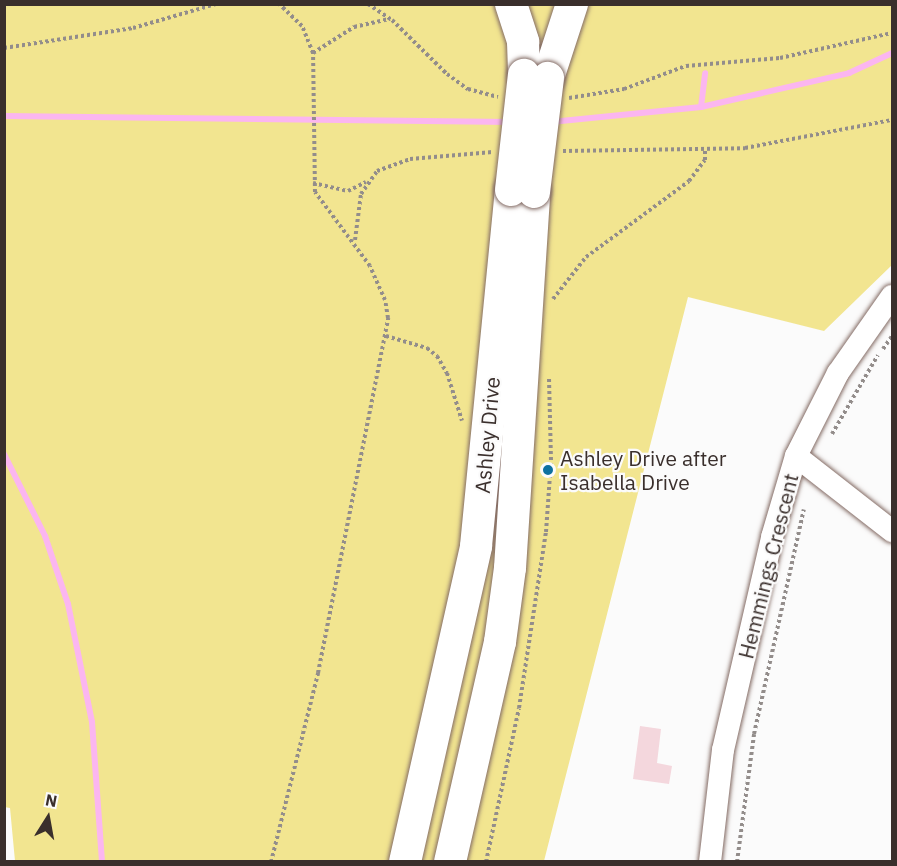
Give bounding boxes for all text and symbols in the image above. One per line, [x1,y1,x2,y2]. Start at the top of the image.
street label: Ashley Drive [469,376,505,494]
place label: Ashley Drive after Isabella Drive [560,445,726,495]
marker: Ashley Drive after Isabella Drive [541,463,555,477]
street label: Hemmings Crescent [733,471,803,661]
north arrow [18,788,78,848]
text: N [44,789,59,811]

